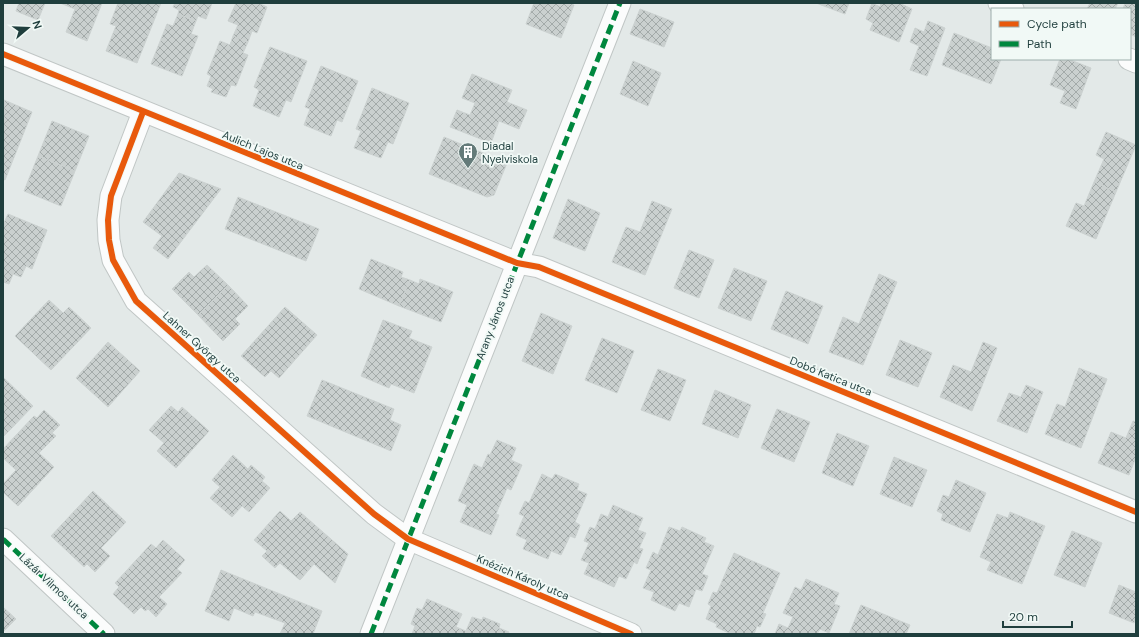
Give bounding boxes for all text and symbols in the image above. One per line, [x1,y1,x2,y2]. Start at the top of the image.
north arrow [8,8,48,48]
legend [991,8,1131,60]
text: Cycle path [1027,16,1087,32]
text: N [30,19,45,31]
text: Path [1027,36,1052,52]
street label: Aulich Lajos utca [220,127,306,173]
place label: Diadal Nyelviskola [482,139,538,166]
building icon: Diadal Nyelviskola [457,141,479,169]
street label: Arany János utca [473,274,517,362]
street label: Lahner György utca [160,308,244,386]
street label: Dobó Katica utca [788,353,874,399]
street label: Lázár Vilmos utca [16,550,92,622]
street label: Knézich Károly utca [475,551,571,603]
scale bar [1003,603,1072,629]
text: 20 m [1009,609,1038,625]

